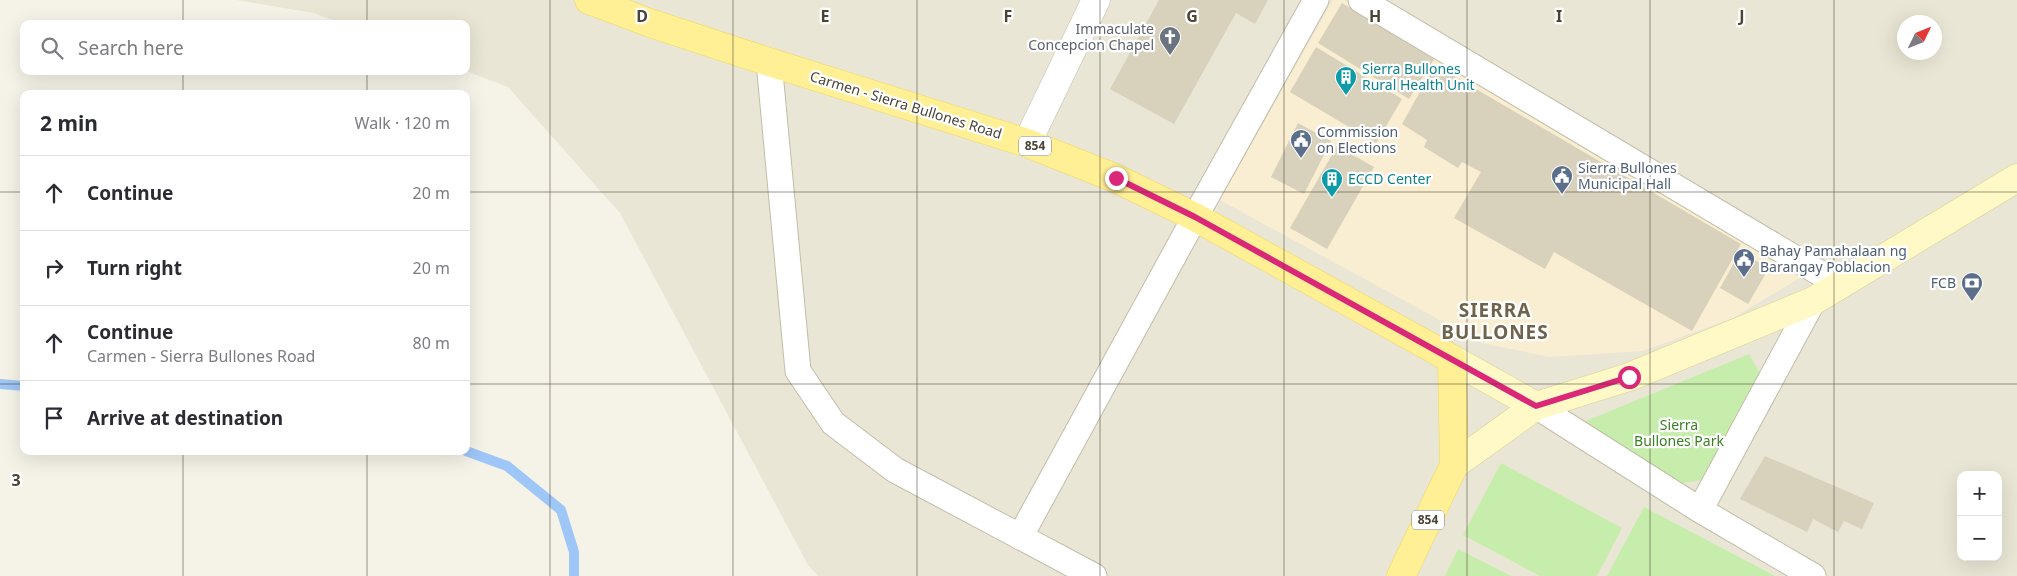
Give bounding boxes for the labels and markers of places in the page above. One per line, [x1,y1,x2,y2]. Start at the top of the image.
place label: Immaculate Concepcion Chapel [1028,19,1154,54]
church icon: Immaculate Concepcion Chapel [1158,25,1182,56]
place label: Sierra Bullones Rural Health Unit [1362,59,1475,94]
building icon: Sierra Bullones Rural Health Unit [1334,65,1358,96]
place label: Commission on Elections [1317,122,1398,157]
public building icon: Commission on Elections [1289,128,1313,159]
place label: Sierra Bullones Municipal Hall [1578,158,1677,193]
public building icon: Sierra Bullones Municipal Hall [1550,164,1574,195]
building icon: ECCD Center [1320,167,1344,198]
place label: ECCD Center [1348,169,1431,188]
place label: Bahay Pamahalaan ng Barangay Poblacion [1760,241,1907,276]
public building icon: Bahay Pamahalaan ng Barangay Poblacion [1732,247,1756,278]
bank icon: FCB [1960,271,1984,302]
place label: FCB [1931,273,1956,292]

